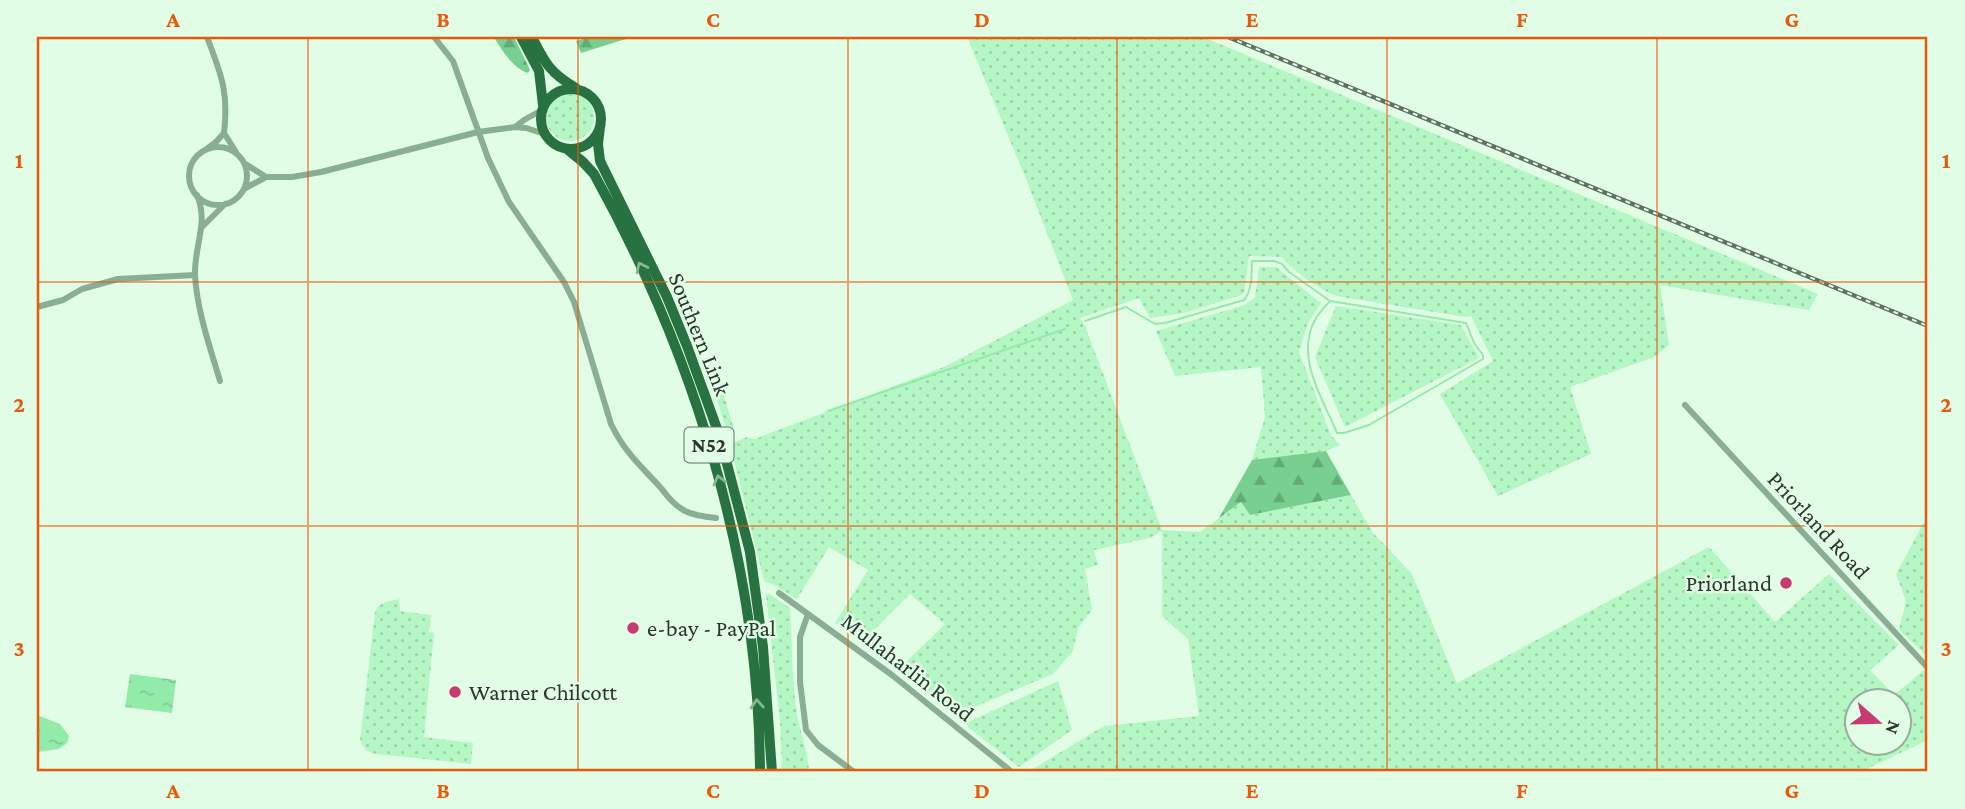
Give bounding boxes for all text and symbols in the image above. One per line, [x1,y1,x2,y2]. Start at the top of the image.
text: A [165,6,180,32]
text: B [436,6,450,32]
text: C [706,6,720,32]
text: D [974,6,990,32]
text: E [1245,6,1259,32]
text: F [1516,6,1528,32]
text: G [1785,6,1800,32]
text: 1 [15,147,24,173]
text: 1 [1942,147,1951,173]
one-way arrow [635,262,649,274]
street label: Southern Link [664,269,736,399]
text: 2 [13,391,25,417]
text: 2 [1940,391,1952,417]
road number: N52 [684,428,734,462]
street label: Priorland Road [1763,466,1875,584]
one-way arrow [713,474,727,486]
place label: Priorland [1686,570,1772,596]
marker: Priorland [1778,575,1794,591]
street label: Mullaharlin Road [837,607,979,727]
place label: e-bay - PayPal [647,615,776,641]
marker: e-bay - PayPal [625,620,641,636]
text: 3 [13,635,25,661]
text: 3 [1940,635,1952,661]
place label: Warner Chilcott [469,679,617,705]
marker: Warner Chilcott [447,684,463,700]
north arrow [1842,686,1912,756]
one-way arrow [750,698,765,709]
text: N [1881,718,1906,737]
text: A [165,777,180,803]
text: B [436,777,450,803]
text: C [706,777,720,803]
text: D [974,777,990,803]
text: E [1245,777,1259,803]
text: F [1516,777,1528,803]
text: G [1785,777,1800,803]

